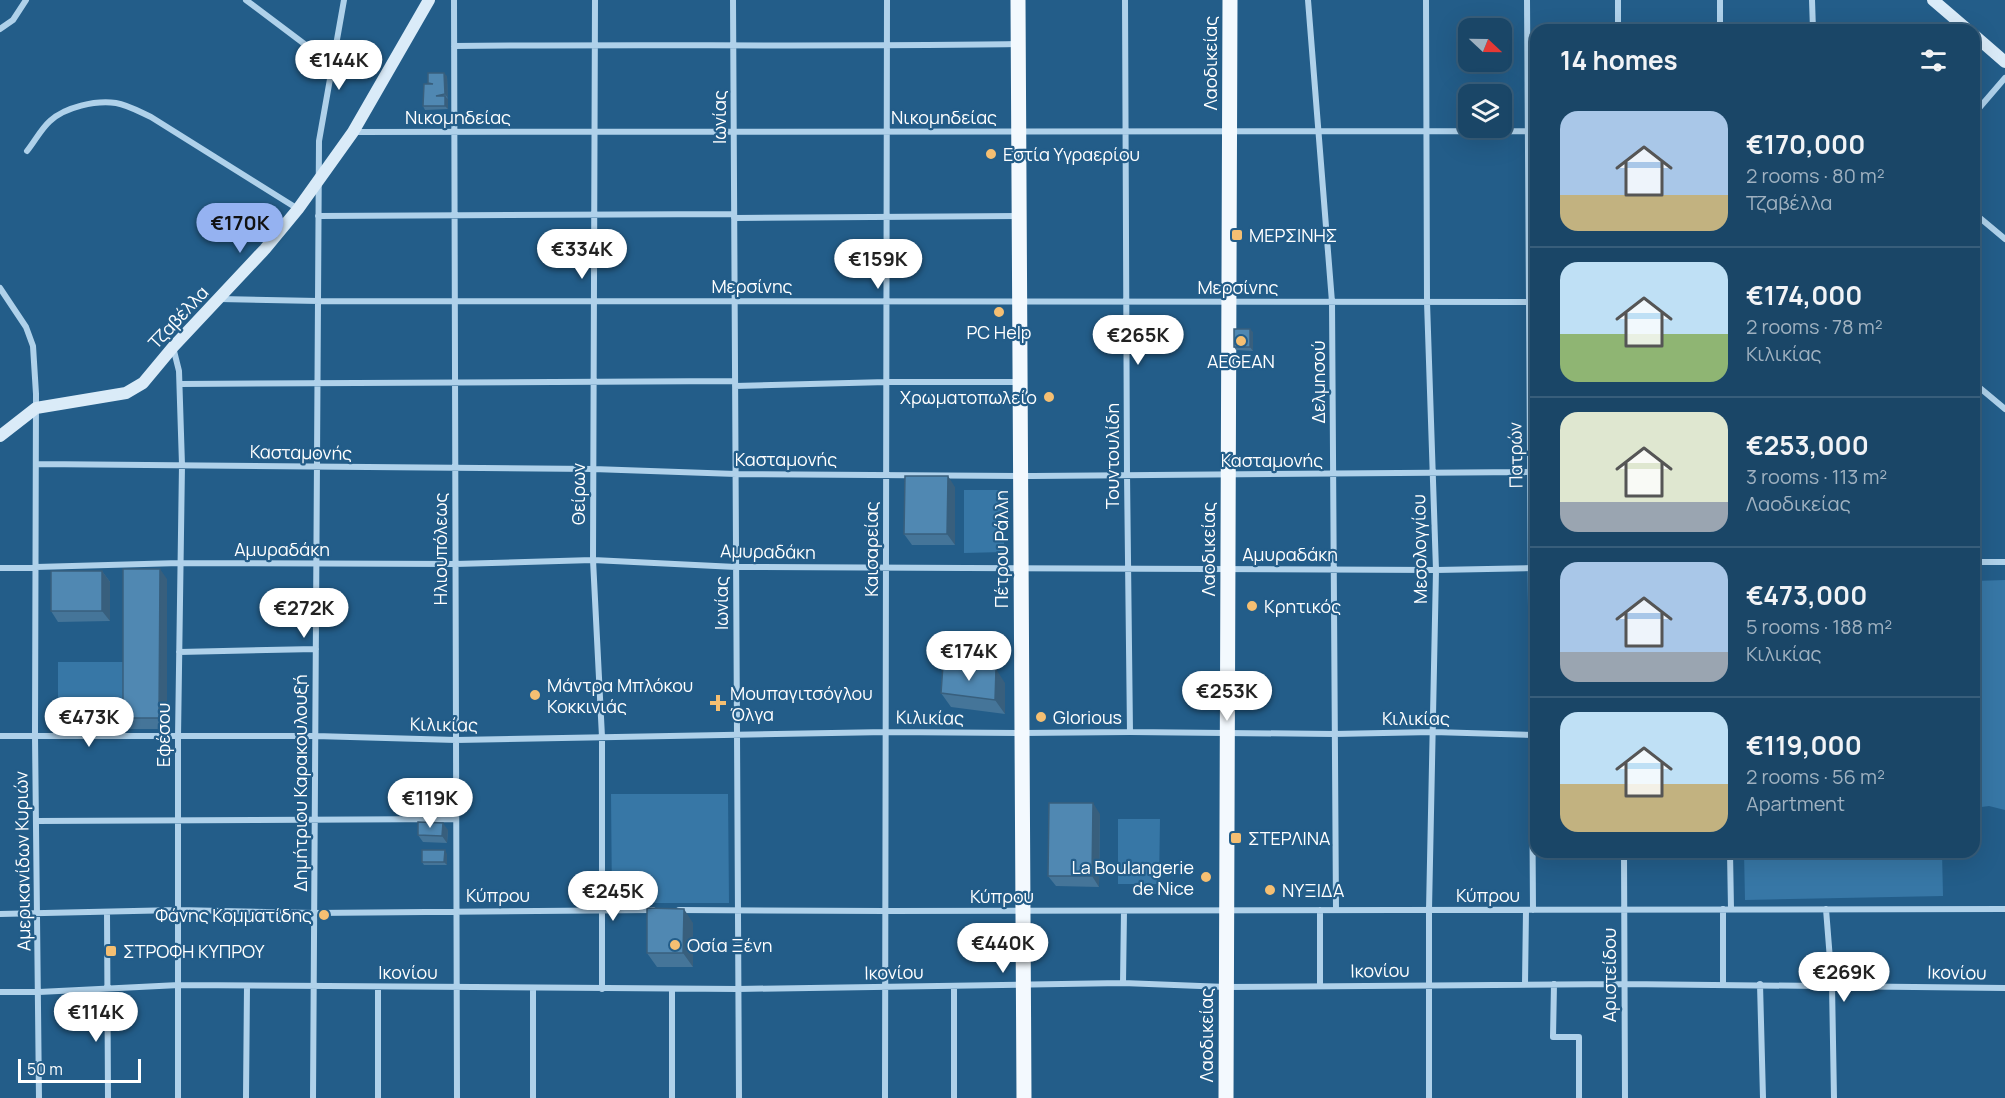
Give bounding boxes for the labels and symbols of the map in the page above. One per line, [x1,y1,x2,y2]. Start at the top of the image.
street label: Λαοδικείας [1198,16,1222,110]
north arrow [1458,18,1512,72]
pin: €144K [297,40,381,91]
street label: Ιωνίας [707,90,731,144]
street label: Νικομηδείας [405,105,511,129]
street label: Νικομηδείας [891,105,997,129]
place label: Εστία Υγραερίου [1003,142,1140,166]
marker: Εστία Υγραερίου [984,147,998,161]
pin: €170K [198,203,282,254]
place label: ΜΕΡΣΙΝΗΣ [1249,223,1338,247]
marker: ΜΕΡΣΙΝΗΣ [1230,228,1244,242]
pin: €334K [540,229,624,280]
pin: €159K [836,239,920,290]
street label: Μερσίνης [711,274,793,298]
street label: Μερσίνης [1197,275,1279,299]
street label: Τζαβέλλα [143,280,213,354]
marker: PC Help [992,305,1006,319]
pin: €265K [1096,315,1180,366]
place label: PC Help [966,320,1032,344]
marker: AEGEAN [1234,334,1248,348]
street label: Δελμησού [1306,341,1330,423]
place label: AEGEAN [1207,349,1275,373]
place label: Χρωματοπωλείο [900,385,1037,409]
marker: Χρωματοπωλείο [1042,390,1056,404]
street label: Τουντουλίδη [1100,403,1124,509]
street label: Πατρών [1502,422,1528,488]
street label: Κασταμονής [250,439,352,465]
street label: Κασταμονής [735,447,837,471]
street label: Κασταμονής [1221,448,1323,472]
street label: Θείρων [566,463,590,525]
street label: Πέτρου Ράλλη [989,490,1013,608]
street label: Ηλιουπόλεως [428,493,452,605]
street label: Μεσολογγίου [1406,494,1432,604]
street label: Καισαρείας [859,501,883,597]
street label: Λαοδικείας [1196,502,1220,596]
street label: Αμυραδάκη [234,537,330,561]
street label: Αμυραδάκη [720,538,816,564]
street label: Αμυραδάκη [1242,542,1338,566]
street label: Ιωνίας [709,576,733,630]
pin: €272K [262,588,346,639]
place label: Κρητικός [1264,594,1341,618]
marker: Κρητικός [1245,599,1259,613]
pin: €174K [927,631,1011,682]
pin: €253K [1185,671,1269,722]
place label: Μάντρα Μπλόκου Κοκκινιάς [547,673,693,718]
street label: Δημήτριου Καρακουλουξή [288,674,312,892]
place label: Μουπαγιτσόγλου Όλγα [730,681,873,726]
marker: Μάντρα Μπλόκου Κοκκινιάς [528,688,542,702]
marker: Μουπαγιτσόγλου Όλγα [711,696,725,710]
pin: €473K [47,697,131,748]
street label: Εφέσου [151,703,175,767]
street label: Κιλικίας [896,704,964,730]
place label: Glorious [1053,705,1122,729]
street label: Κιλικίας [1382,706,1450,730]
marker: Glorious [1034,710,1048,724]
street label: Κιλικίας [410,711,478,737]
street label: Αμερικανίδων Κυριών [8,771,36,951]
pin: €119K [388,778,472,829]
place label: ΣΤΕΡΛΙΝΑ [1248,826,1331,850]
marker: ΣΤΕΡΛΙΝΑ [1229,831,1243,845]
place label: La Boulangerie de Nice [1072,855,1194,900]
marker: La Boulangerie de Nice [1199,870,1213,884]
pin: €245K [571,871,655,922]
place label: ΝΥΞΙΔΑ [1282,878,1345,902]
street label: Κύπρου [466,883,530,907]
marker: ΝΥΞΙΔΑ [1263,883,1277,897]
street label: Κύπρου [1456,883,1520,907]
street label: Κύπρου [970,884,1034,908]
place label: Φάνης Κομματίδης [155,903,312,927]
marker: Φάνης Κομματίδης [317,908,331,922]
pin: €440K [961,923,1045,974]
street label: Αριστείδου [1597,928,1621,1022]
place label: Οσία Ξένη [687,933,773,957]
marker: Οσία Ξένη [668,938,682,952]
place label: ΣΤΡΟΦΗ ΚΥΠΡΟΥ [123,939,266,963]
marker: ΣΤΡΟΦΗ ΚΥΠΡΟΥ [104,944,118,958]
pin: €269K [1802,952,1886,1003]
street label: Ικονίου [1350,957,1410,983]
street label: Ικονίου [864,959,924,985]
street label: Ικονίου [1927,959,1987,985]
street label: Ικονίου [378,960,438,984]
street label: Λαοδικείας [1194,988,1218,1082]
pin: €114K [54,992,138,1043]
scale bar [18,1056,141,1084]

